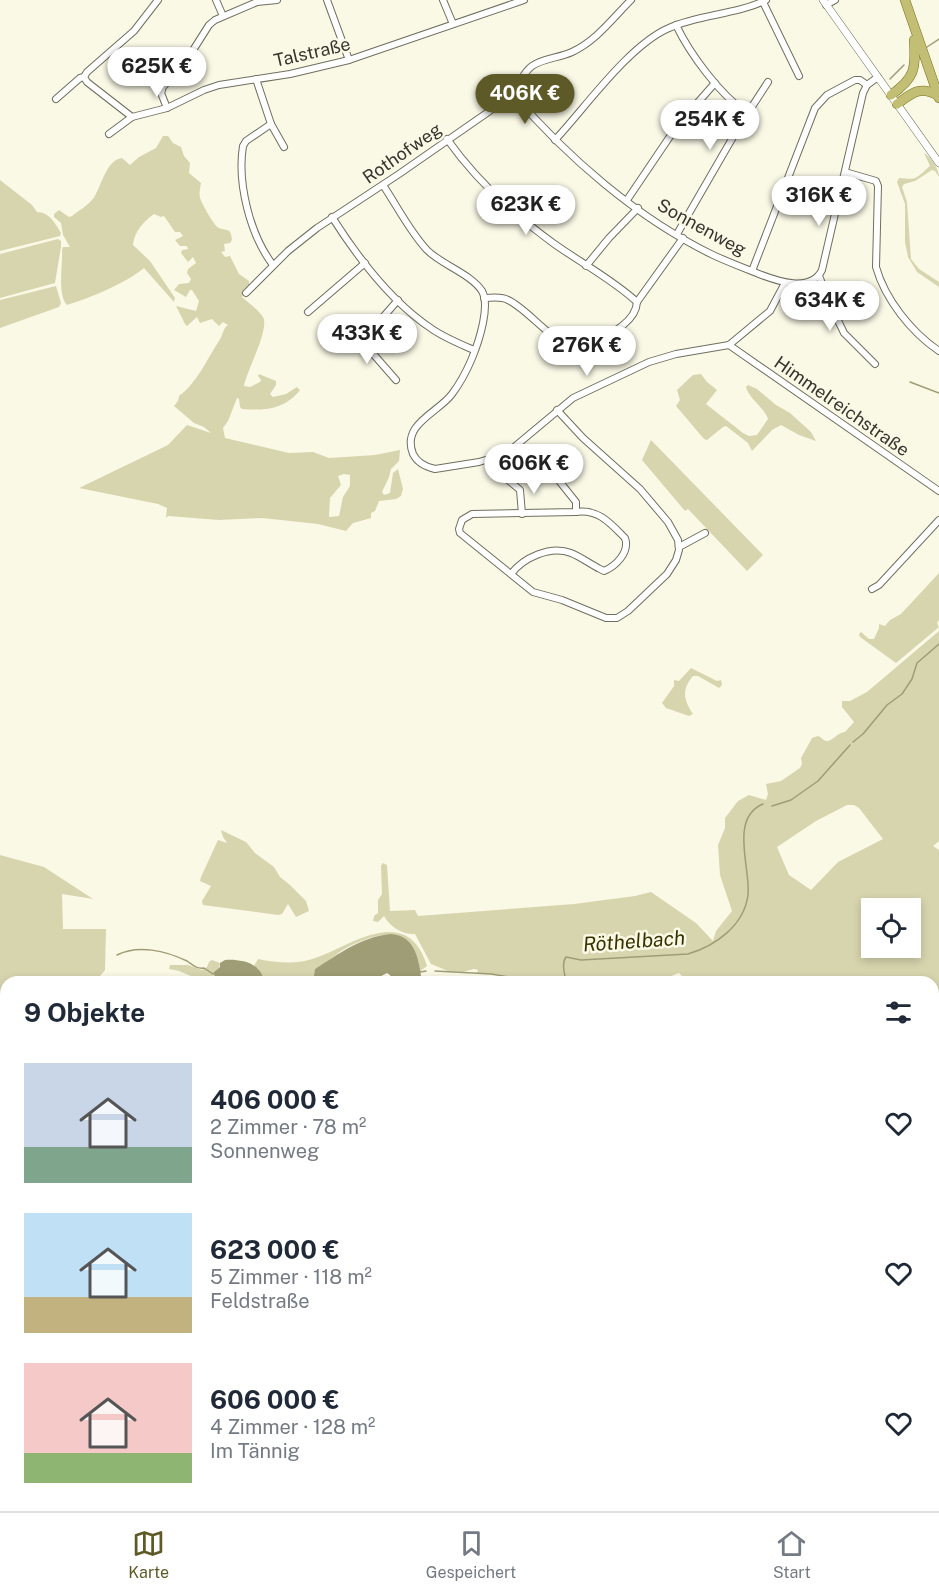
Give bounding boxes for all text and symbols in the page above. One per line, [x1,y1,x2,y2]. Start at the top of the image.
street label: Talstraße [272,33,352,71]
pin: 625K € [108,47,206,98]
text: 625K € [121,54,193,78]
pin: 406K € [476,74,574,125]
text: 406K € [489,81,561,105]
pin: 254K € [661,100,759,151]
text: 254K € [674,107,746,131]
street label: Rothofweg [359,118,445,188]
pin: 316K € [770,176,868,227]
text: 316K € [786,183,852,207]
pin: 623K € [477,185,575,236]
text: 623K € [490,192,562,216]
street label: Sonnenweg [654,194,750,260]
pin: 634K € [781,281,879,332]
text: 634K € [794,288,866,312]
pin: 433K € [318,314,416,365]
text: 433K € [331,321,403,345]
pin: 276K € [538,326,636,377]
text: 276K € [552,333,622,357]
street label: Himmelreichstraße [770,352,914,460]
pin: 606K € [485,444,583,495]
text: 606K € [498,451,570,475]
map controls [861,898,921,958]
button: locate [861,898,921,958]
water label: Röthelbach [582,925,686,957]
icon: filters [882,996,915,1029]
text: 9 Objekte [24,997,145,1028]
text: 406 000 € [210,1084,340,1115]
icon: home [72,1087,144,1159]
icon: heart [882,1107,915,1140]
text: 2 Zimmer · 78 m² [210,1115,366,1139]
text: Sonnenweg [210,1139,319,1163]
text: 623 000 € [210,1234,340,1265]
icon: home [72,1237,144,1309]
icon: heart [882,1257,915,1290]
text: 5 Zimmer · 118 m² [210,1265,372,1289]
text: Feldstraße [210,1289,310,1313]
text: 606 000 € [210,1384,340,1415]
icon: home [72,1387,144,1459]
icon: heart [882,1407,915,1440]
text: 4 Zimmer · 128 m² [210,1415,375,1439]
text: Im Tännig [210,1439,300,1463]
tab: Karte [128,1527,169,1582]
tab: Gespeichert [426,1527,516,1582]
tab: Start [773,1527,811,1582]

